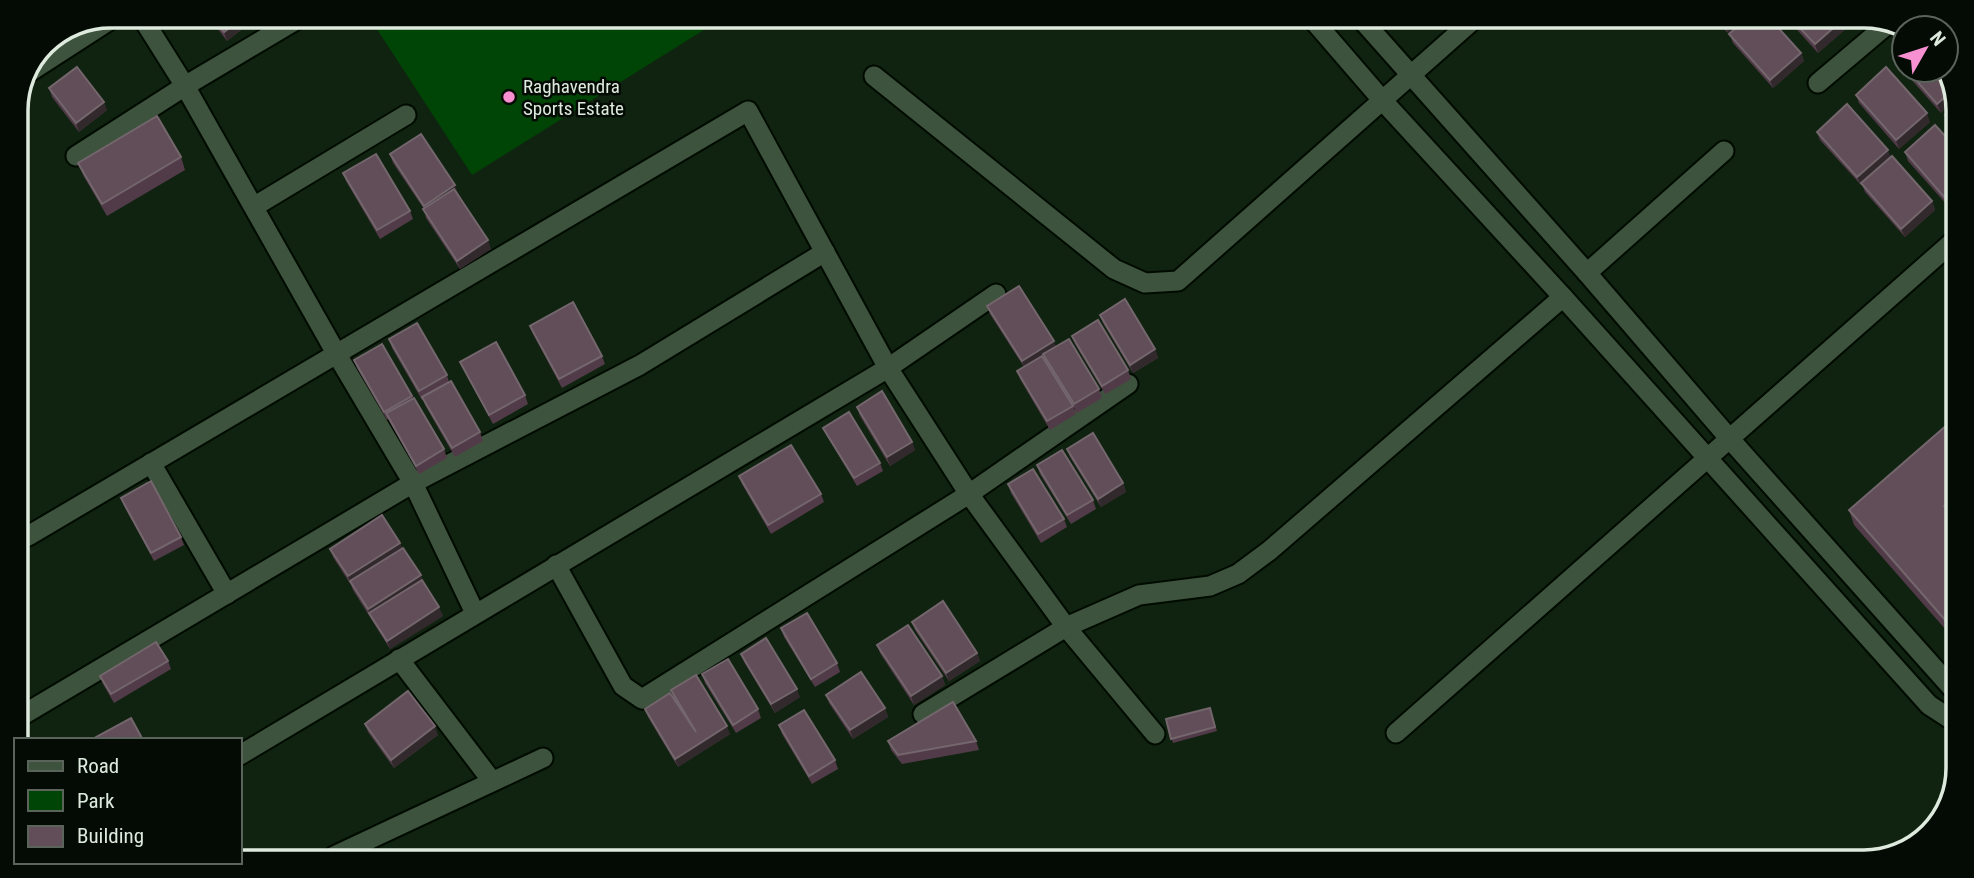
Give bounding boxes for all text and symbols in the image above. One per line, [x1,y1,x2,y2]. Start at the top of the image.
north arrow [1890,14,1960,84]
text: N [1925,27,1950,50]
place label: Raghavendra Sports Estate [523,75,624,120]
marker: Raghavendra Sports Estate [501,89,517,105]
legend [14,738,242,864]
text: Road [77,754,119,778]
text: Park [77,789,115,813]
text: Building [77,824,144,848]

